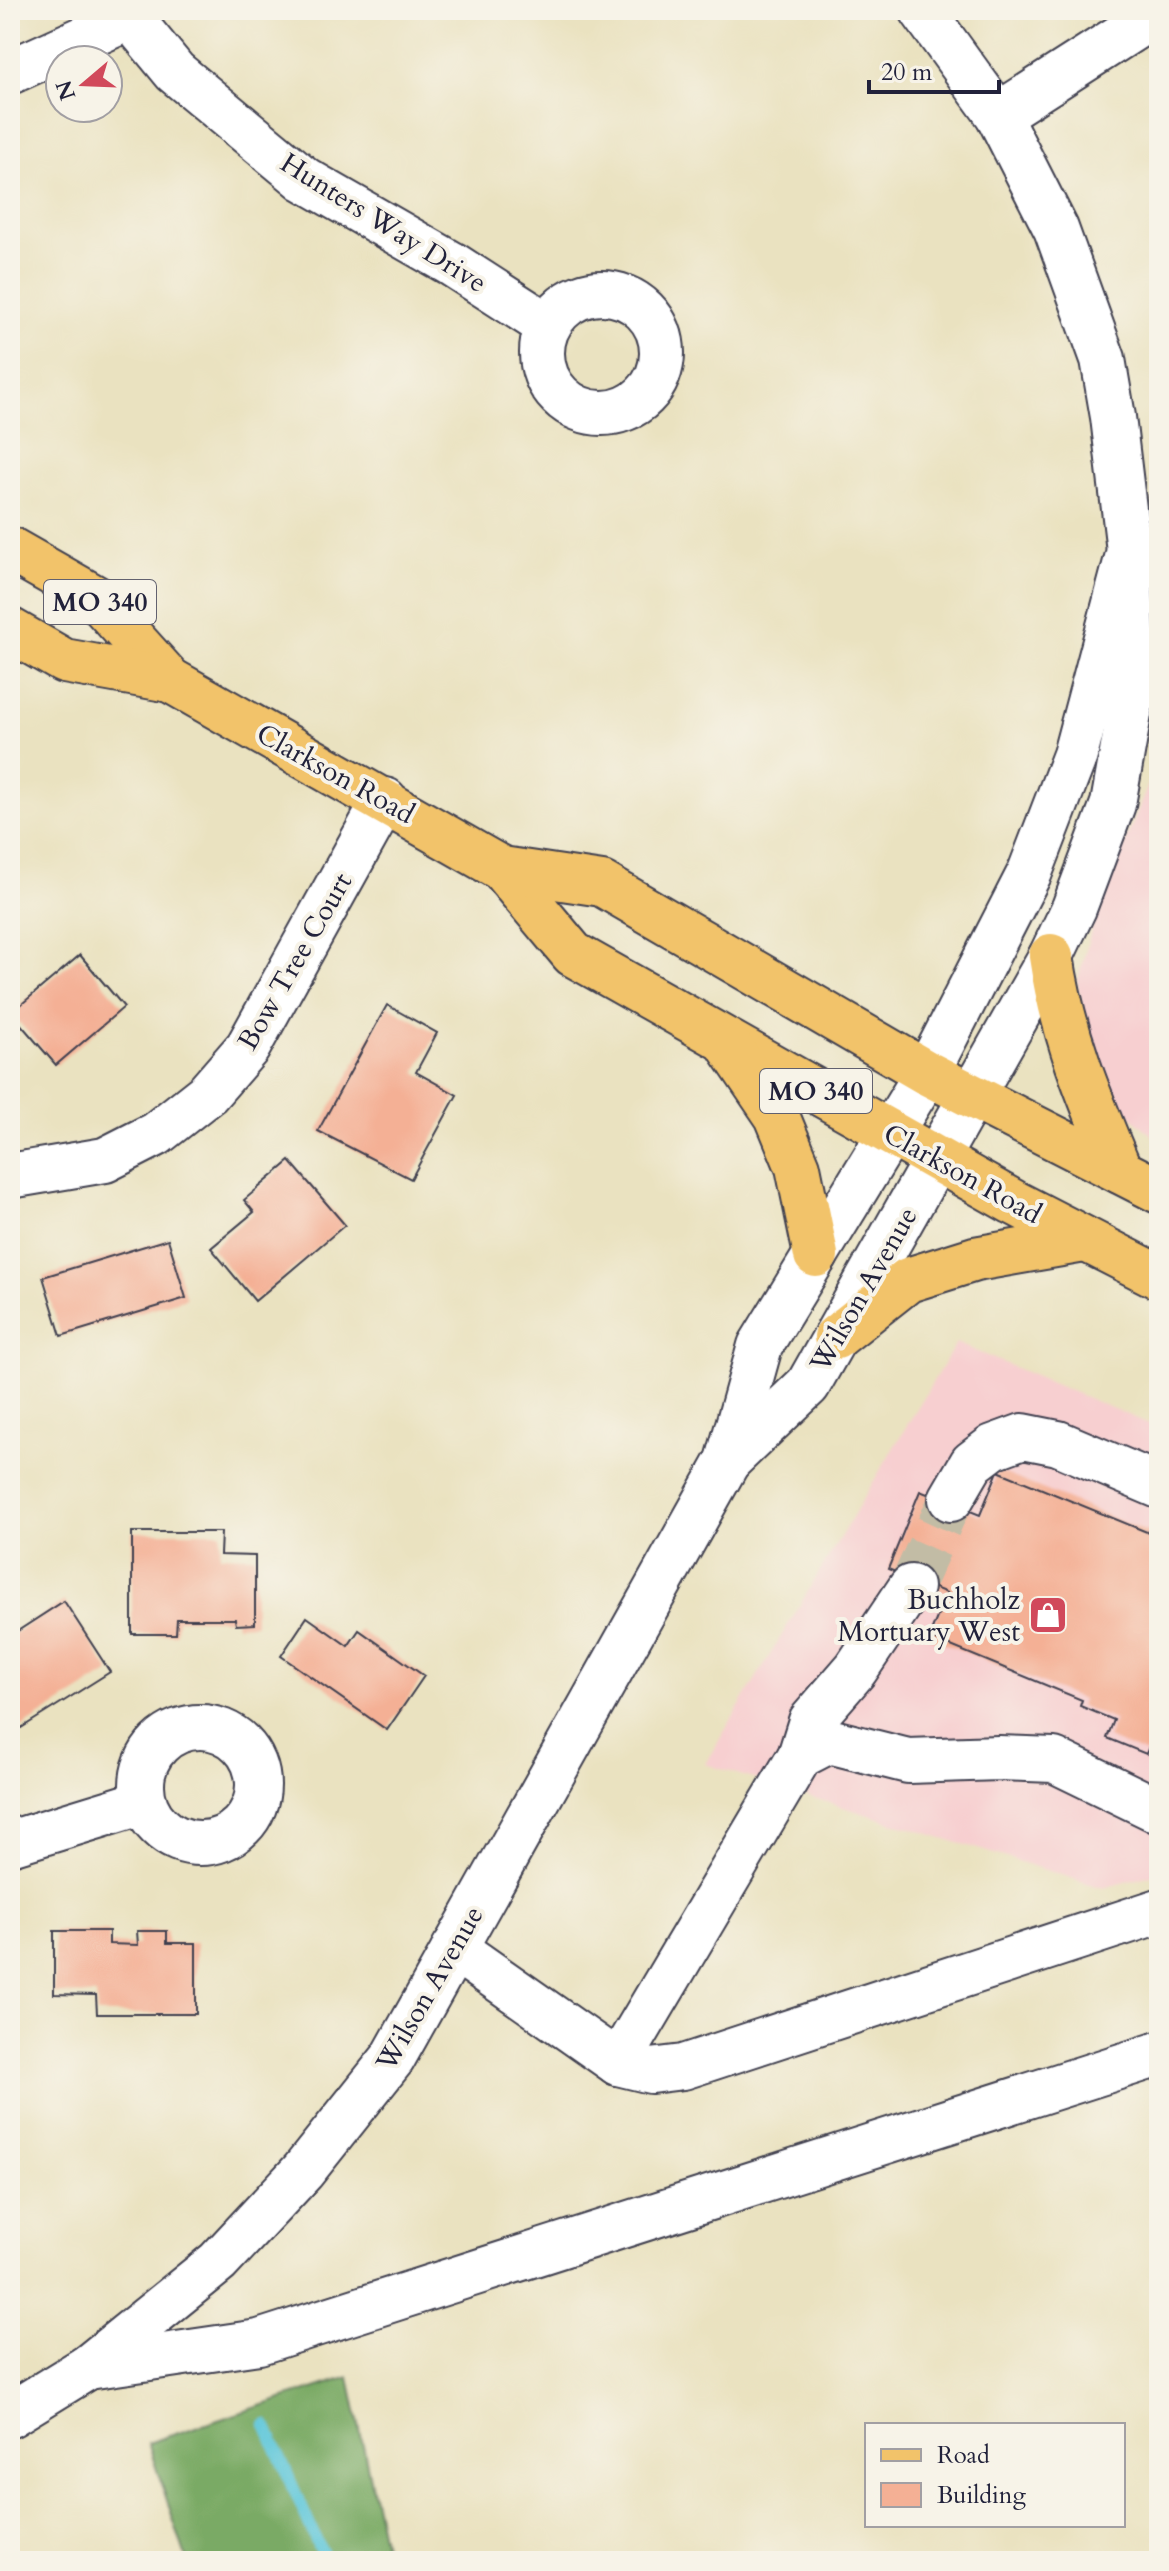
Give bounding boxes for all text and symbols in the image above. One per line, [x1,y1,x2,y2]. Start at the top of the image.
north arrow [44,44,124,124]
scale bar [869,44,999,94]
text: 20 m [881,56,933,89]
text: N [49,76,83,104]
street label: Hunters Way Drive [273,144,494,302]
road number: MO 340 [44,580,156,624]
street label: Clarkson Road [250,715,421,833]
street label: Bow Tree Court [229,866,361,1057]
road number: MO 340 [760,1069,872,1113]
street label: Clarkson Road [877,1115,1048,1233]
street label: Wilson Avenue [801,1200,926,1380]
place label: Buchholz Mortuary West [838,1581,1020,1651]
shop icon: Buchholz Mortuary West [1027,1594,1069,1636]
street label: Wilson Avenue [367,1899,492,2079]
legend [865,2423,1125,2527]
text: Road [937,2439,990,2472]
text: Building [937,2479,1027,2512]

